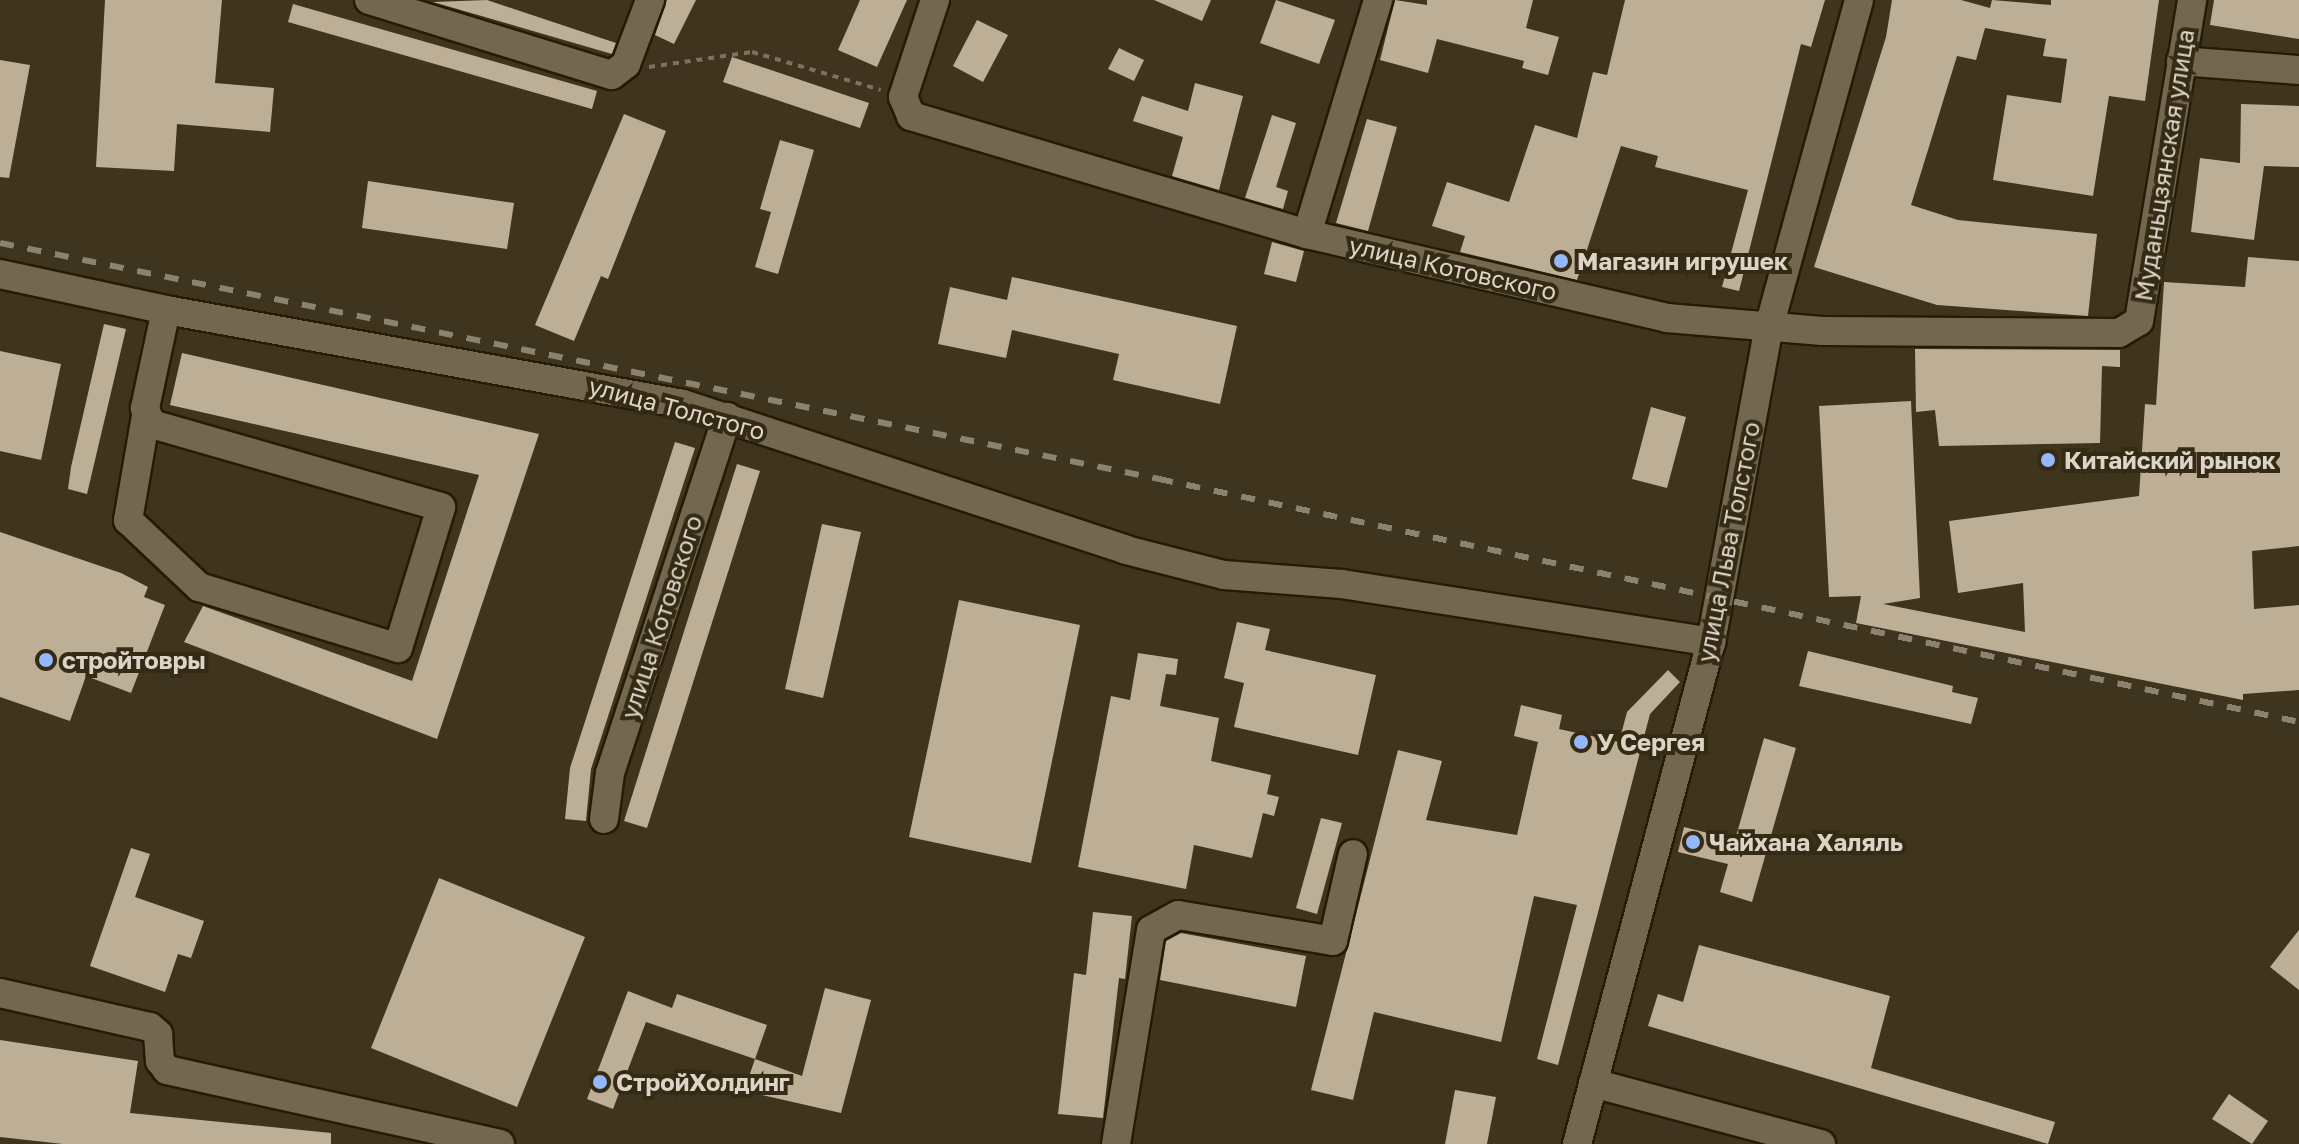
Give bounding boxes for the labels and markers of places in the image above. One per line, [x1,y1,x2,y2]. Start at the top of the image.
place label: Магазин игрушек [1577,247,1788,275]
marker: Магазин игрушек [1552,252,1570,270]
place label: Китайский рынок [2064,446,2276,474]
marker: Китайский рынок [2039,451,2057,469]
place label: стройтовры [62,646,206,674]
marker: стройтовры [37,651,55,669]
place label: У Сергея [1597,728,1705,756]
marker: У Сергея [1572,733,1590,751]
place label: Чайхана Халяль [1709,828,1903,856]
marker: Чайхана Халяль [1684,833,1702,851]
place label: СтройХолдинг [616,1068,790,1096]
marker: СтройХолдинг [591,1073,609,1091]

